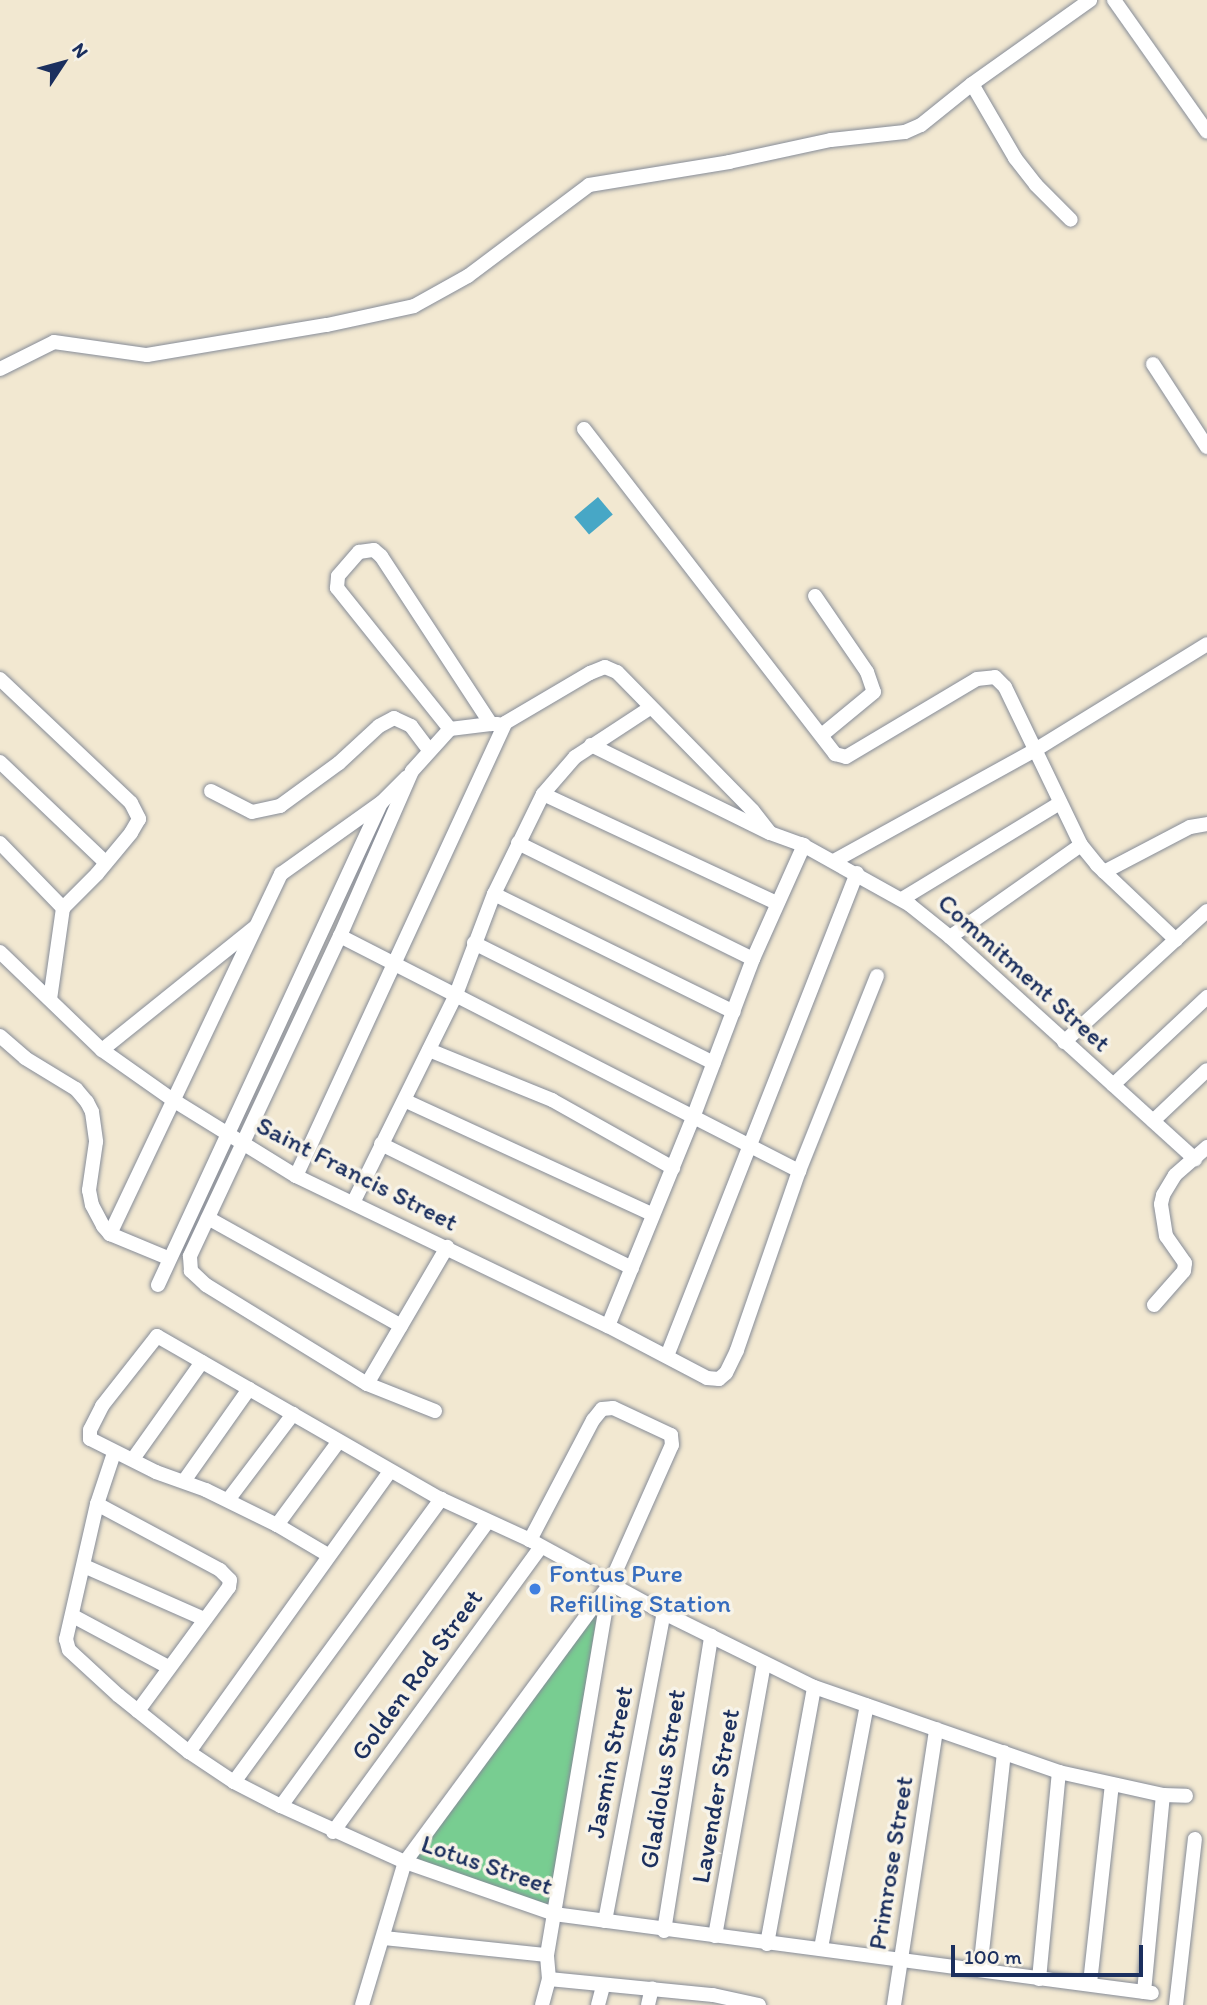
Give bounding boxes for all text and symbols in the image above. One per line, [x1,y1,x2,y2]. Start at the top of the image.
north arrow [28,28,98,98]
text: N [67,38,93,62]
street label: Commitment Street [931,887,1117,1059]
street label: Saint Francis Street [252,1110,462,1238]
place label: Fontus Pure Refilling Station [549,1558,731,1620]
marker: Fontus Pure Refilling Station [527,1581,543,1597]
street label: Golden Rod Street [345,1584,489,1766]
street label: Jasmin Street [580,1683,640,1841]
street label: Gladiolus Street [633,1687,693,1871]
street label: Lavender Street [685,1706,747,1886]
street label: Primrose Street [862,1774,920,1952]
street label: Lotus Street [417,1828,557,1902]
scale bar [955,1932,1148,1976]
text: 100 m [964,1944,1022,1969]

